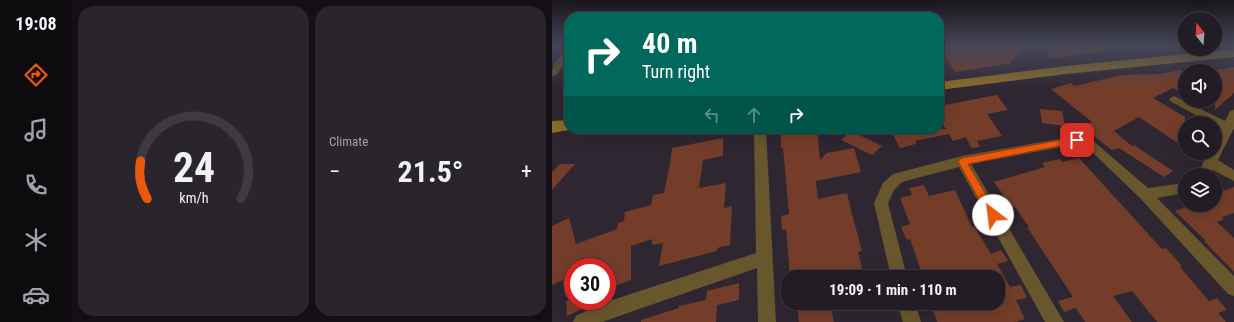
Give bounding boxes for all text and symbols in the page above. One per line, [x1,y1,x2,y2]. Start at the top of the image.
north arrow [1178,12,1222,56]
map controls [1178,12,1222,212]
text: 19:08 [15,13,57,34]
text: 40 m [642,27,698,60]
icon: right [576,28,628,80]
icon: directions [22,61,50,89]
text: Turn right [642,61,710,82]
button: sound [1178,64,1222,108]
icon: left [701,104,723,126]
icon: ahead [743,104,765,126]
icon: right [785,104,807,126]
icon: music [22,116,50,144]
button: search [1178,116,1222,160]
pin [1060,123,1094,157]
icon: arrive [1066,129,1088,151]
text: Climate [329,134,368,149]
text: 24 [172,143,215,192]
text: 21.5° [398,154,463,189]
text: − [329,159,340,184]
text: + [521,159,532,184]
button: layers [1178,168,1222,212]
icon: phone [22,171,50,199]
text: km/h [179,190,208,206]
position arrow [972,194,1014,236]
icon: climate [22,226,50,254]
speed limit sign: 30 [564,258,616,310]
icon: car [22,281,50,309]
text: 19:09 · 1 min · 110 m [829,281,957,299]

